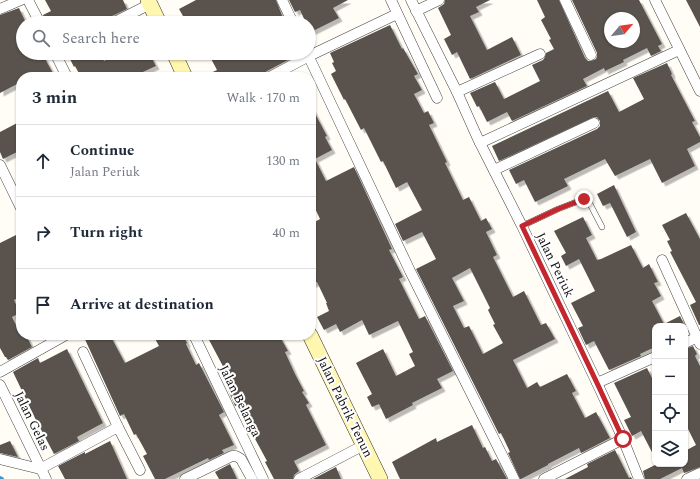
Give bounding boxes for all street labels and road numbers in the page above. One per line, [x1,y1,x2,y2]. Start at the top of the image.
street label: Jalan Periuk [531,229,579,301]
street label: Jalan Pabrik Tenun [312,353,378,461]
street label: Jalan Belanga [214,362,266,441]
street label: Jalan Gelas [9,388,55,454]

